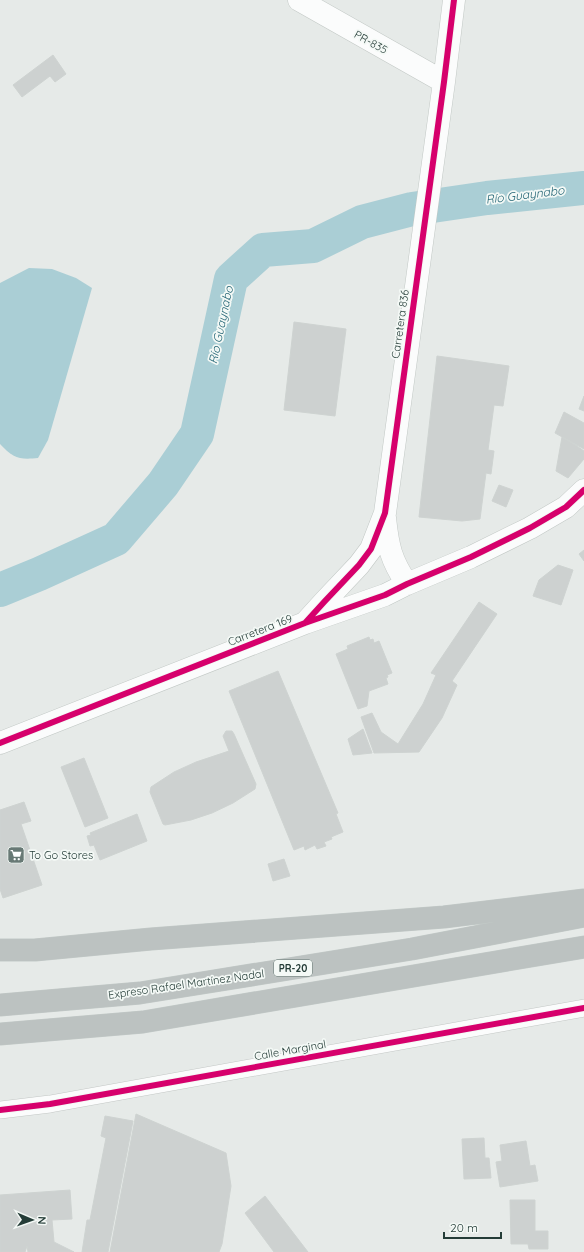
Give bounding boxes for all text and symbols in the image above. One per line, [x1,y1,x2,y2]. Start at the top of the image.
street label: PR-835 [352,27,390,57]
water label: Río Guaynabo [485,182,566,207]
water label: Río Guaynabo [205,284,236,365]
street label: Carretera 836 [388,288,412,359]
street label: Carretera 169 [226,611,294,649]
supermarket icon: To Go Stores [6,845,26,865]
place label: To Go Stores [29,848,93,862]
road number: PR-20 [274,960,312,976]
street label: Expreso Rafael Martínez Nadal [107,966,265,1002]
street label: Calle Marginal [253,1037,327,1063]
north arrow [12,1200,52,1240]
scale bar [444,1214,501,1240]
text: N [35,1216,49,1225]
text: 20 m [450,1220,478,1235]

